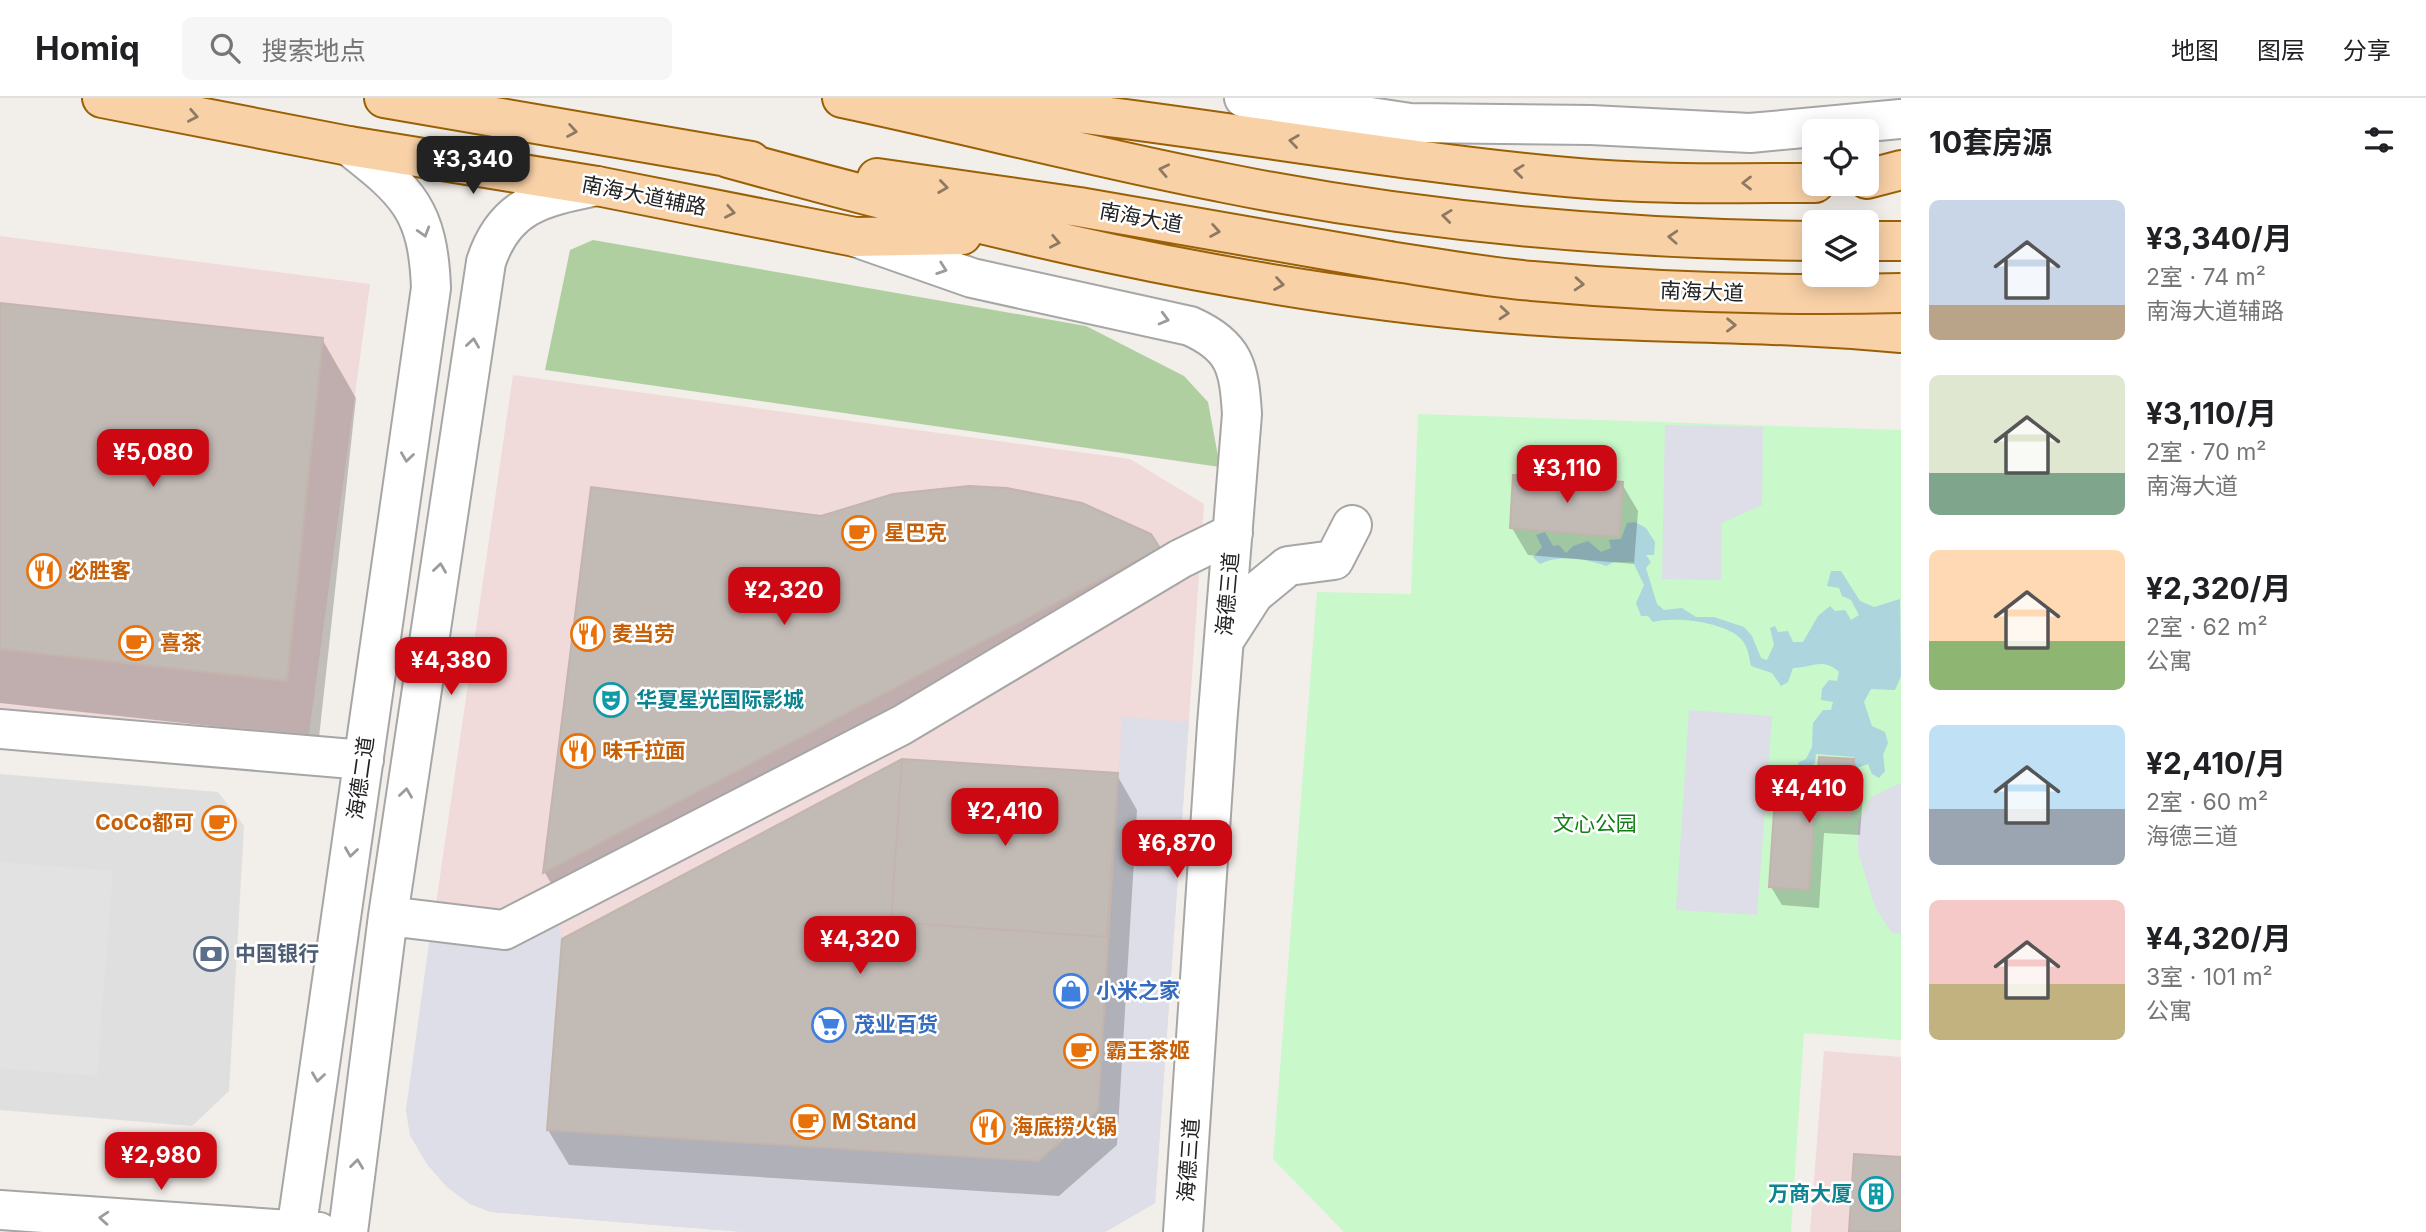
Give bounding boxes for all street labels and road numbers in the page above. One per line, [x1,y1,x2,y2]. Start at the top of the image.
street label: 南海大道辅路 [580,171,708,220]
street label: 南海大道 [1098,198,1185,237]
street label: 南海大道 [1660,278,1744,305]
street label: 海德三道 [1211,551,1244,637]
street label: 海德二道 [342,735,379,821]
street label: 海德三道 [1173,1117,1204,1203]

